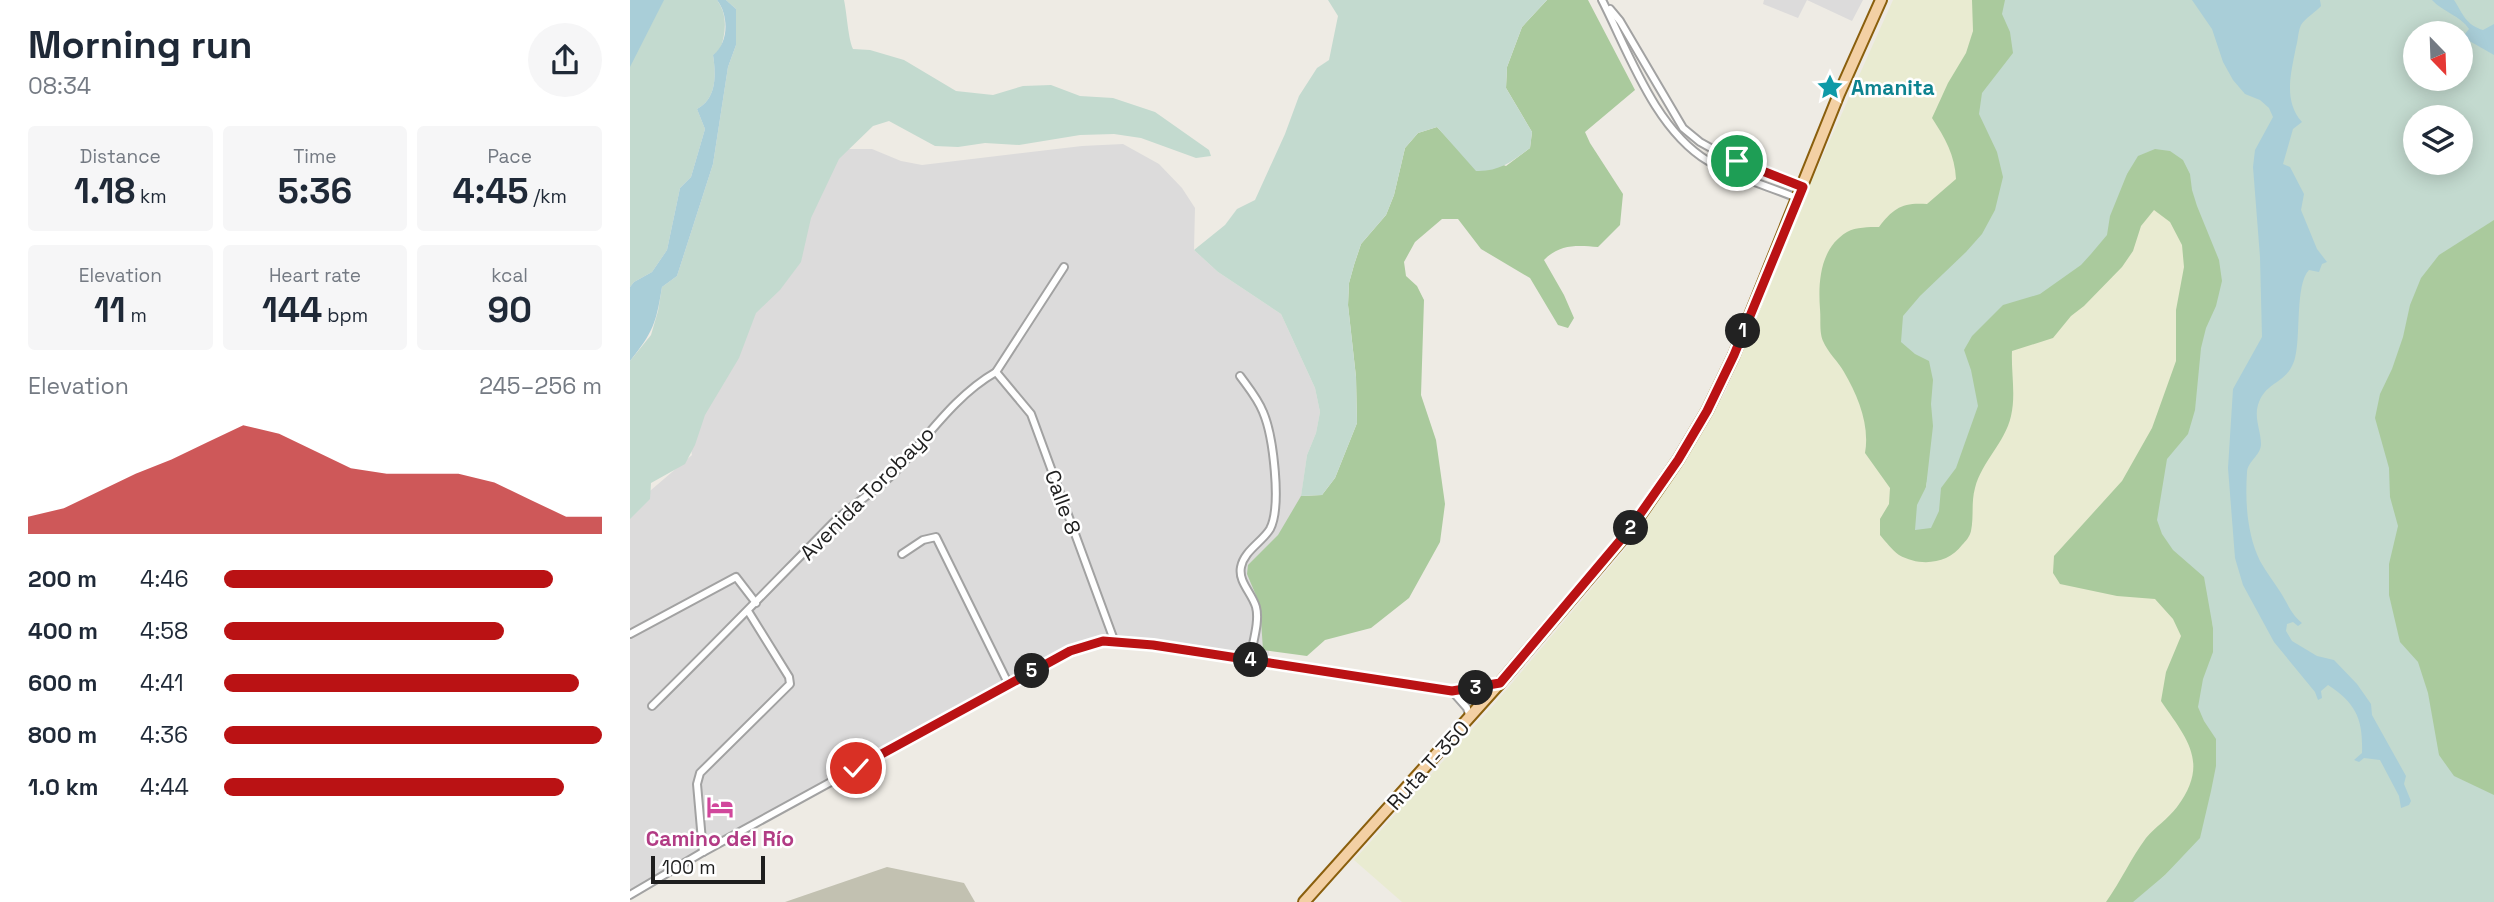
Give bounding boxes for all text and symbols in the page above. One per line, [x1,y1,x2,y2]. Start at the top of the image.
text: Morning run [28,21,253,69]
north arrow [2403,21,2473,91]
map controls [2403,21,2473,175]
button: share [528,23,602,97]
text: 08:34 [28,71,91,101]
place icon: Amanita [1815,72,1845,102]
place label: Amanita [1851,74,1935,101]
button: layers [2403,105,2473,175]
pin [1707,131,1767,191]
icon: arrive [1718,142,1756,180]
text: Distance [80,144,161,169]
text: Time [293,144,337,169]
text: Pace [487,144,532,169]
text: 1.18 [74,169,135,213]
text: 5:36 [278,169,352,213]
text: 4:45 [452,169,528,213]
text: km [135,184,167,209]
text: /km [528,184,567,209]
text: Elevation [79,263,162,288]
text: Heart rate [269,263,361,288]
text: kcal [491,263,528,288]
text: 11 [94,288,126,332]
text: 144 [262,288,322,332]
text: 90 [488,288,532,332]
text: m [126,303,147,328]
text: bpm [322,303,368,328]
pin: 1 [1726,314,1760,348]
text: 1 [1738,318,1747,343]
text: Elevation [28,371,129,401]
text: 245–256 m [479,371,602,401]
street label: Avenida Torobayo [794,420,940,566]
street label: Calle 8 [1039,466,1087,538]
pin: 2 [1614,510,1648,546]
text: 2 [1625,515,1636,540]
text: 200 m [28,564,97,594]
text: 4:46 [140,564,189,594]
text: 400 m [28,616,98,646]
text: 4:58 [140,616,188,646]
pin: 4 [1234,642,1268,678]
text: 4 [1244,647,1257,672]
pin: 5 [1014,654,1050,688]
text: 5 [1026,658,1037,683]
text: 600 m [28,668,98,698]
text: 4:41 [140,668,184,698]
pin: 3 [1458,670,1494,706]
text: 3 [1470,675,1481,700]
street label: Ruta T-350 [1381,715,1475,815]
text: 800 m [28,720,97,750]
text: 4:36 [140,720,188,750]
pin [826,738,886,798]
icon: check [837,749,875,787]
text: 1.0 km [28,772,98,802]
text: 4:44 [140,772,189,802]
hotel icon: Camino del Río [705,792,735,822]
place label: Camino del Río [646,825,794,852]
scale bar [651,853,765,885]
text: 100 m [662,855,716,880]

